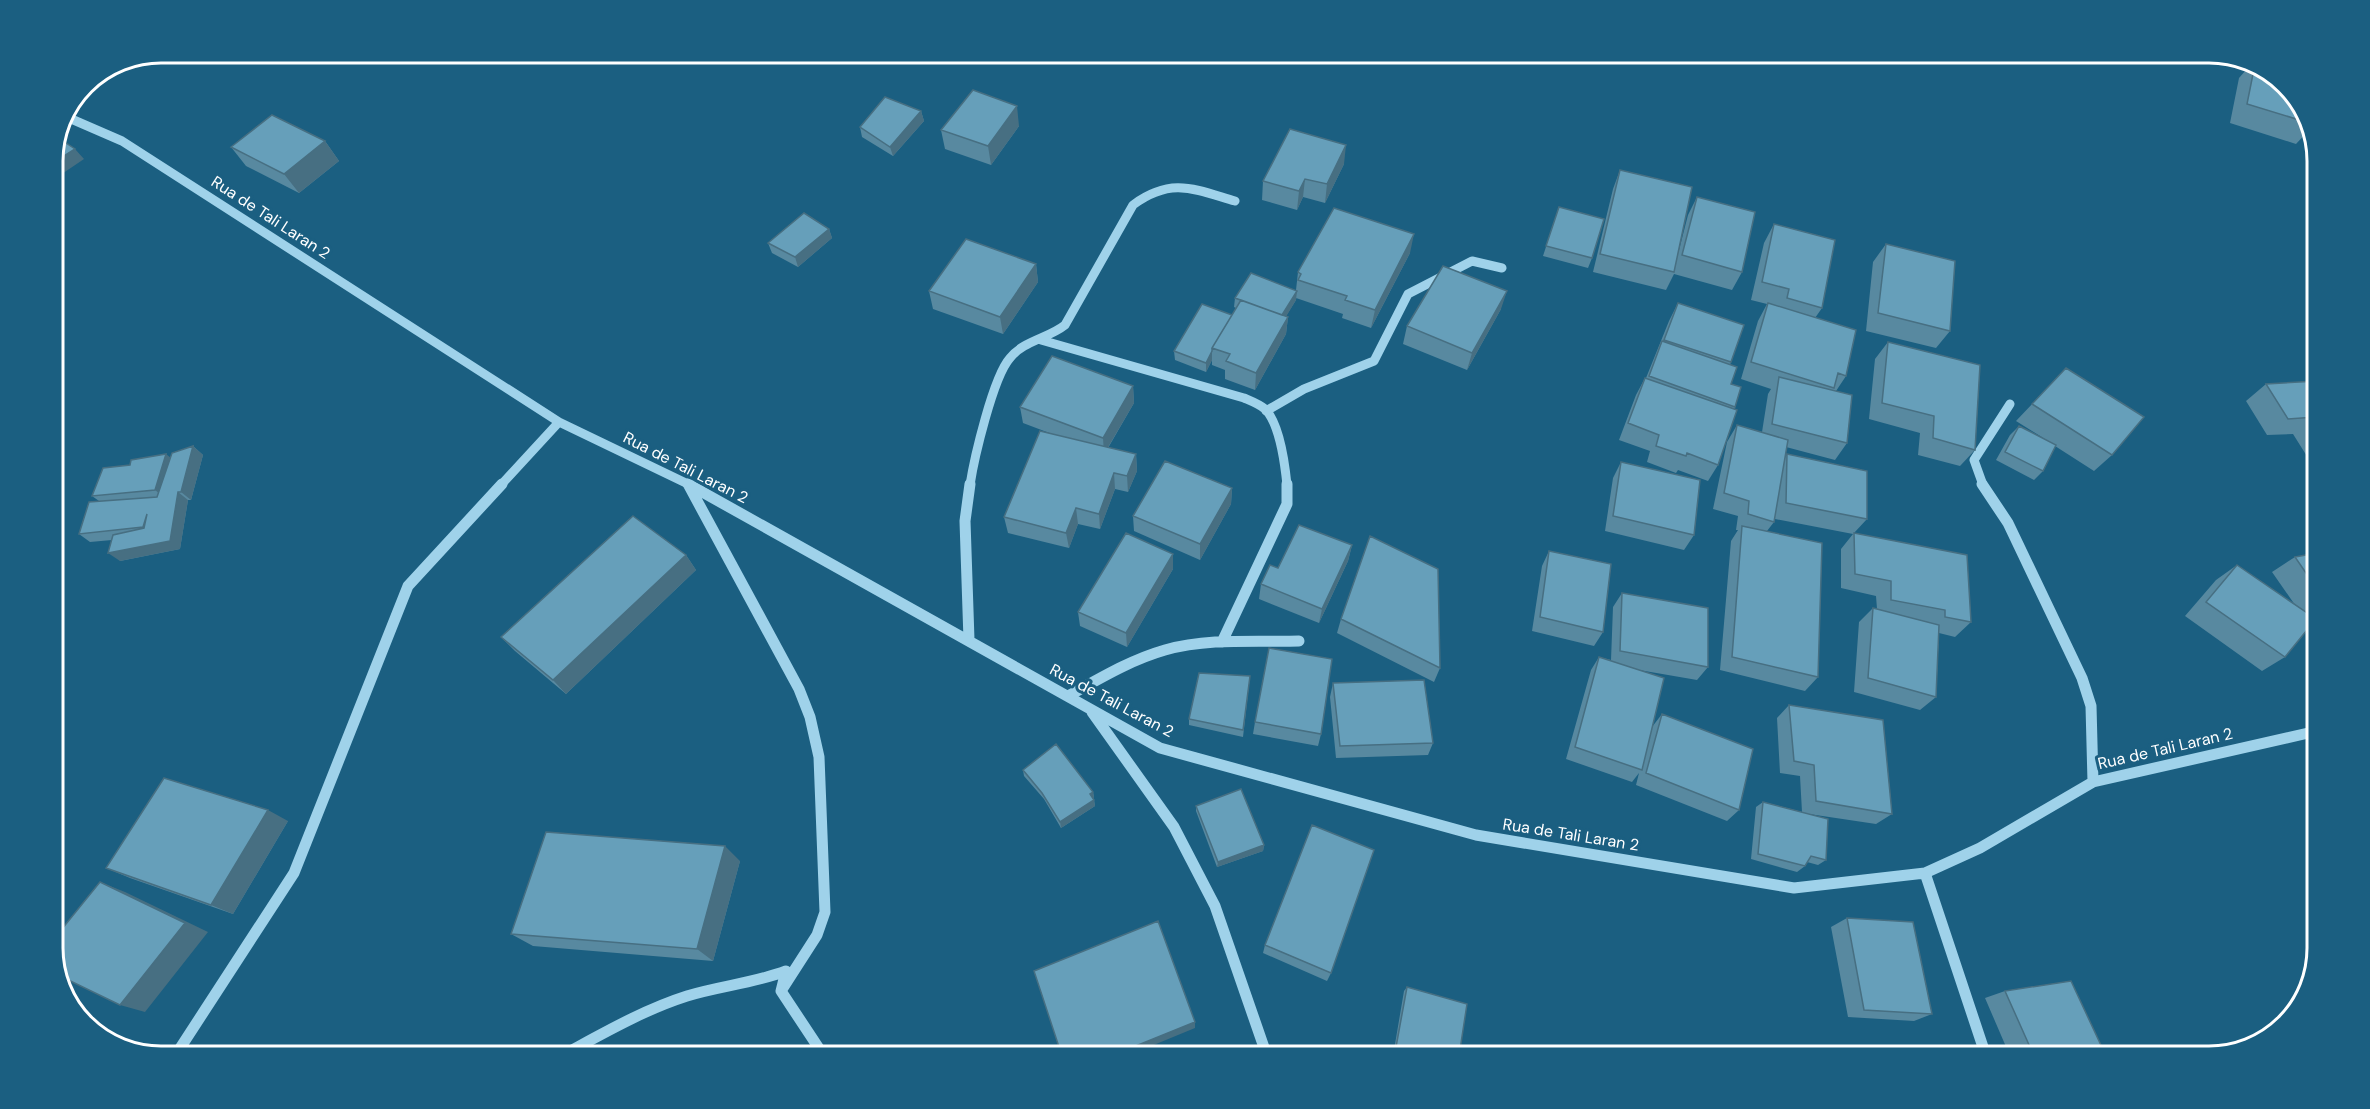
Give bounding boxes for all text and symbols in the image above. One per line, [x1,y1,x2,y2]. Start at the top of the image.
street label: Rua de Tali Laran 2 [207,171,334,264]
street label: Rua de Tali Laran 2 [620,427,752,508]
street label: Rua de Tali Laran 2 [1046,659,1177,742]
street label: Rua de Tali Laran 2 [2096,723,2235,774]
street label: Rua de Tali Laran 2 [1501,813,1641,856]

